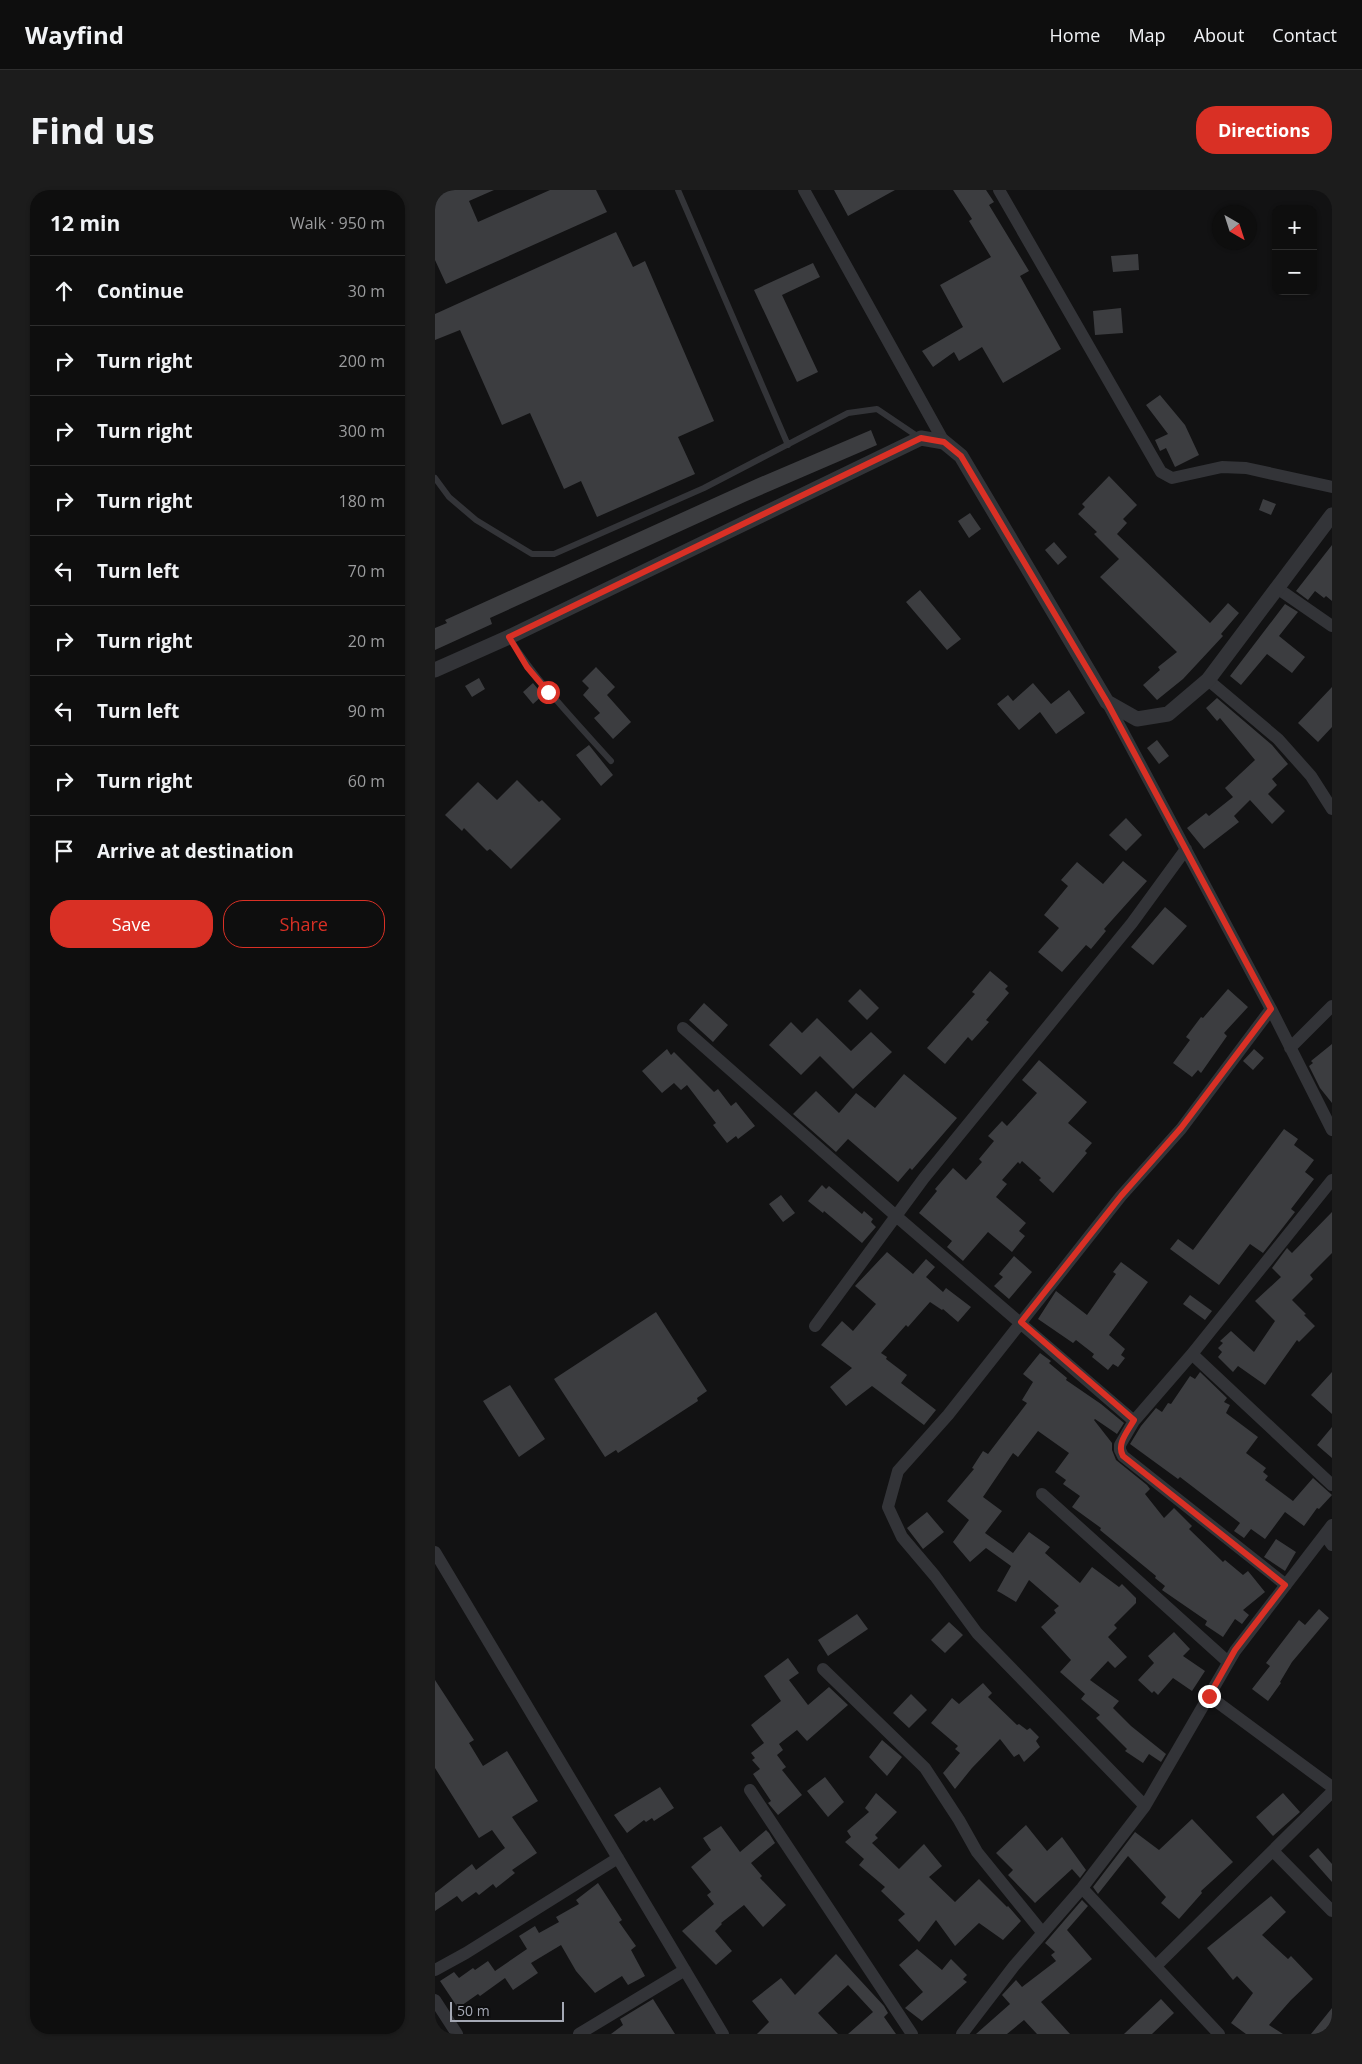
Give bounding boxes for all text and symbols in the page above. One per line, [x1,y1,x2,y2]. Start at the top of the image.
text: Wayfind [25,18,124,51]
text: Home [1050,23,1100,47]
text: Map [1128,23,1166,47]
text: About [1194,23,1244,47]
text: Contact [1272,23,1337,47]
button: Directions [1196,106,1332,154]
text: Find us [30,107,155,154]
north arrow [1212,205,1257,250]
map controls [1272,205,1317,295]
button: + [1272,205,1317,250]
text: 12 min [50,209,120,237]
text: Walk · 950 m [290,212,385,234]
button: − [1272,250,1317,295]
icon: ahead [50,277,78,305]
text: Continue [97,278,184,304]
text: 30 m [348,280,385,302]
icon: right [50,347,78,375]
text: Turn right [97,348,192,374]
text: 200 m [339,350,385,372]
icon: right [50,417,78,445]
text: Turn right [97,418,192,444]
text: 300 m [339,420,385,442]
icon: right [50,487,78,515]
text: Turn right [97,488,192,514]
text: 180 m [339,490,385,512]
icon: left [50,557,78,585]
text: Turn left [97,558,179,584]
text: 70 m [348,560,385,582]
icon: right [50,627,78,655]
text: Turn right [97,628,192,654]
text: 20 m [348,630,385,652]
route start [537,681,560,704]
icon: left [50,697,78,725]
text: Turn left [97,698,179,724]
text: 90 m [348,700,385,722]
icon: right [50,767,78,795]
text: Turn right [97,768,192,794]
text: 60 m [348,770,385,792]
icon: arrive [50,837,78,865]
text: Arrive at destination [97,838,294,864]
button: Save [50,900,213,948]
button: Share [223,900,385,948]
route end [1198,1685,1221,1708]
scale bar [450,1999,564,2022]
text: 50 m [457,2001,490,2020]

